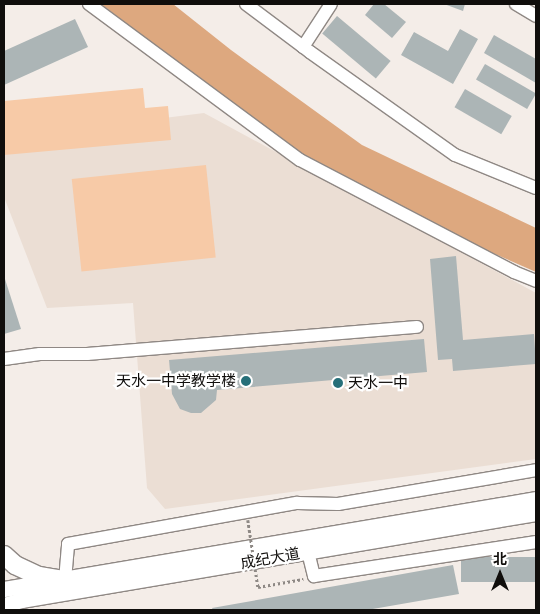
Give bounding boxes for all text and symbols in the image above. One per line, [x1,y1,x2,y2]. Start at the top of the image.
place label: 天水一中学教学楼 [116,372,236,390]
place label: 天水一中 [348,374,408,392]
marker: 天水一中学教学楼 [240,375,252,387]
marker: 天水一中 [332,377,344,389]
street label: 成纪大道 [239,544,301,572]
north arrow [475,549,525,599]
text: 北 [493,550,507,568]

